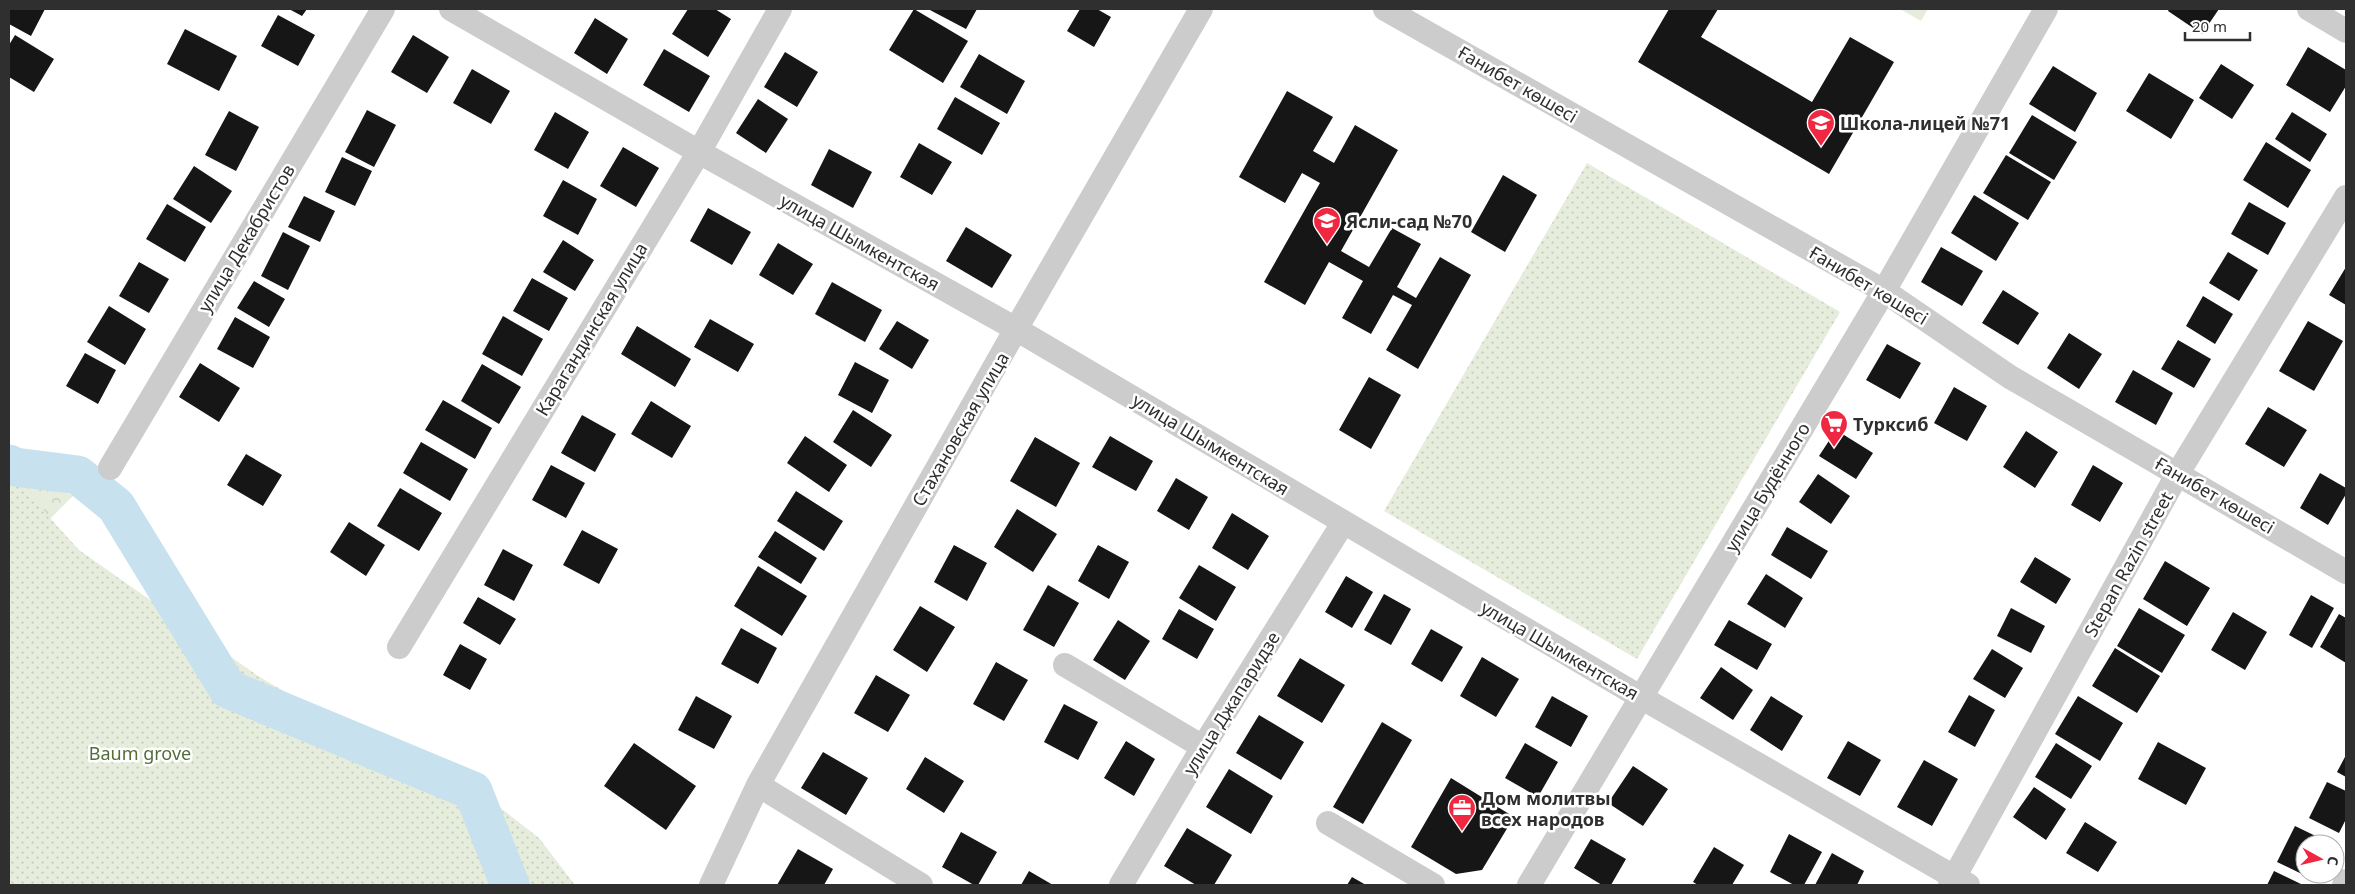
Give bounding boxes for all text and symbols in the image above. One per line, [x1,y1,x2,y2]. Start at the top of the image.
scale bar [2185,10,2250,42]
text: 20 m [2192,16,2227,36]
street label: Ғанибет көшесі [1454,40,1582,128]
school or university icon: Школа-лицей №71 [1806,108,1836,147]
place label: Школа-лицей №71 [1840,111,2010,135]
street label: улица Декабристов [192,160,300,316]
street label: улица Шымкентская [776,188,944,296]
school or university icon: Ясли-сад №70 [1312,206,1342,245]
place label: Ясли-сад №70 [1346,209,1472,233]
street label: Карагандинская улица [530,238,652,420]
street label: Ғанибет көшесі [1805,240,1933,330]
street label: Стахановская улица [906,347,1014,511]
street label: улица Шымкентская [1128,388,1294,500]
supermarket icon: Турксиб [1819,409,1849,448]
place label: Турксиб [1853,412,1928,436]
street label: улица Будённого [1719,418,1815,556]
street label: Ғанибет көшесі [2151,451,2279,539]
street label: Stepan Razin street [2078,487,2178,641]
street label: улица Шымкентская [1477,595,1643,705]
street label: улица Джапаридзе [1177,627,1285,779]
park label: Baum grove [89,741,191,765]
place label: Дом молитвы всех народов [1481,786,1611,831]
office icon: Дом молитвы всех народов [1447,793,1477,832]
north arrow [2295,834,2345,884]
text: С [2323,855,2343,867]

